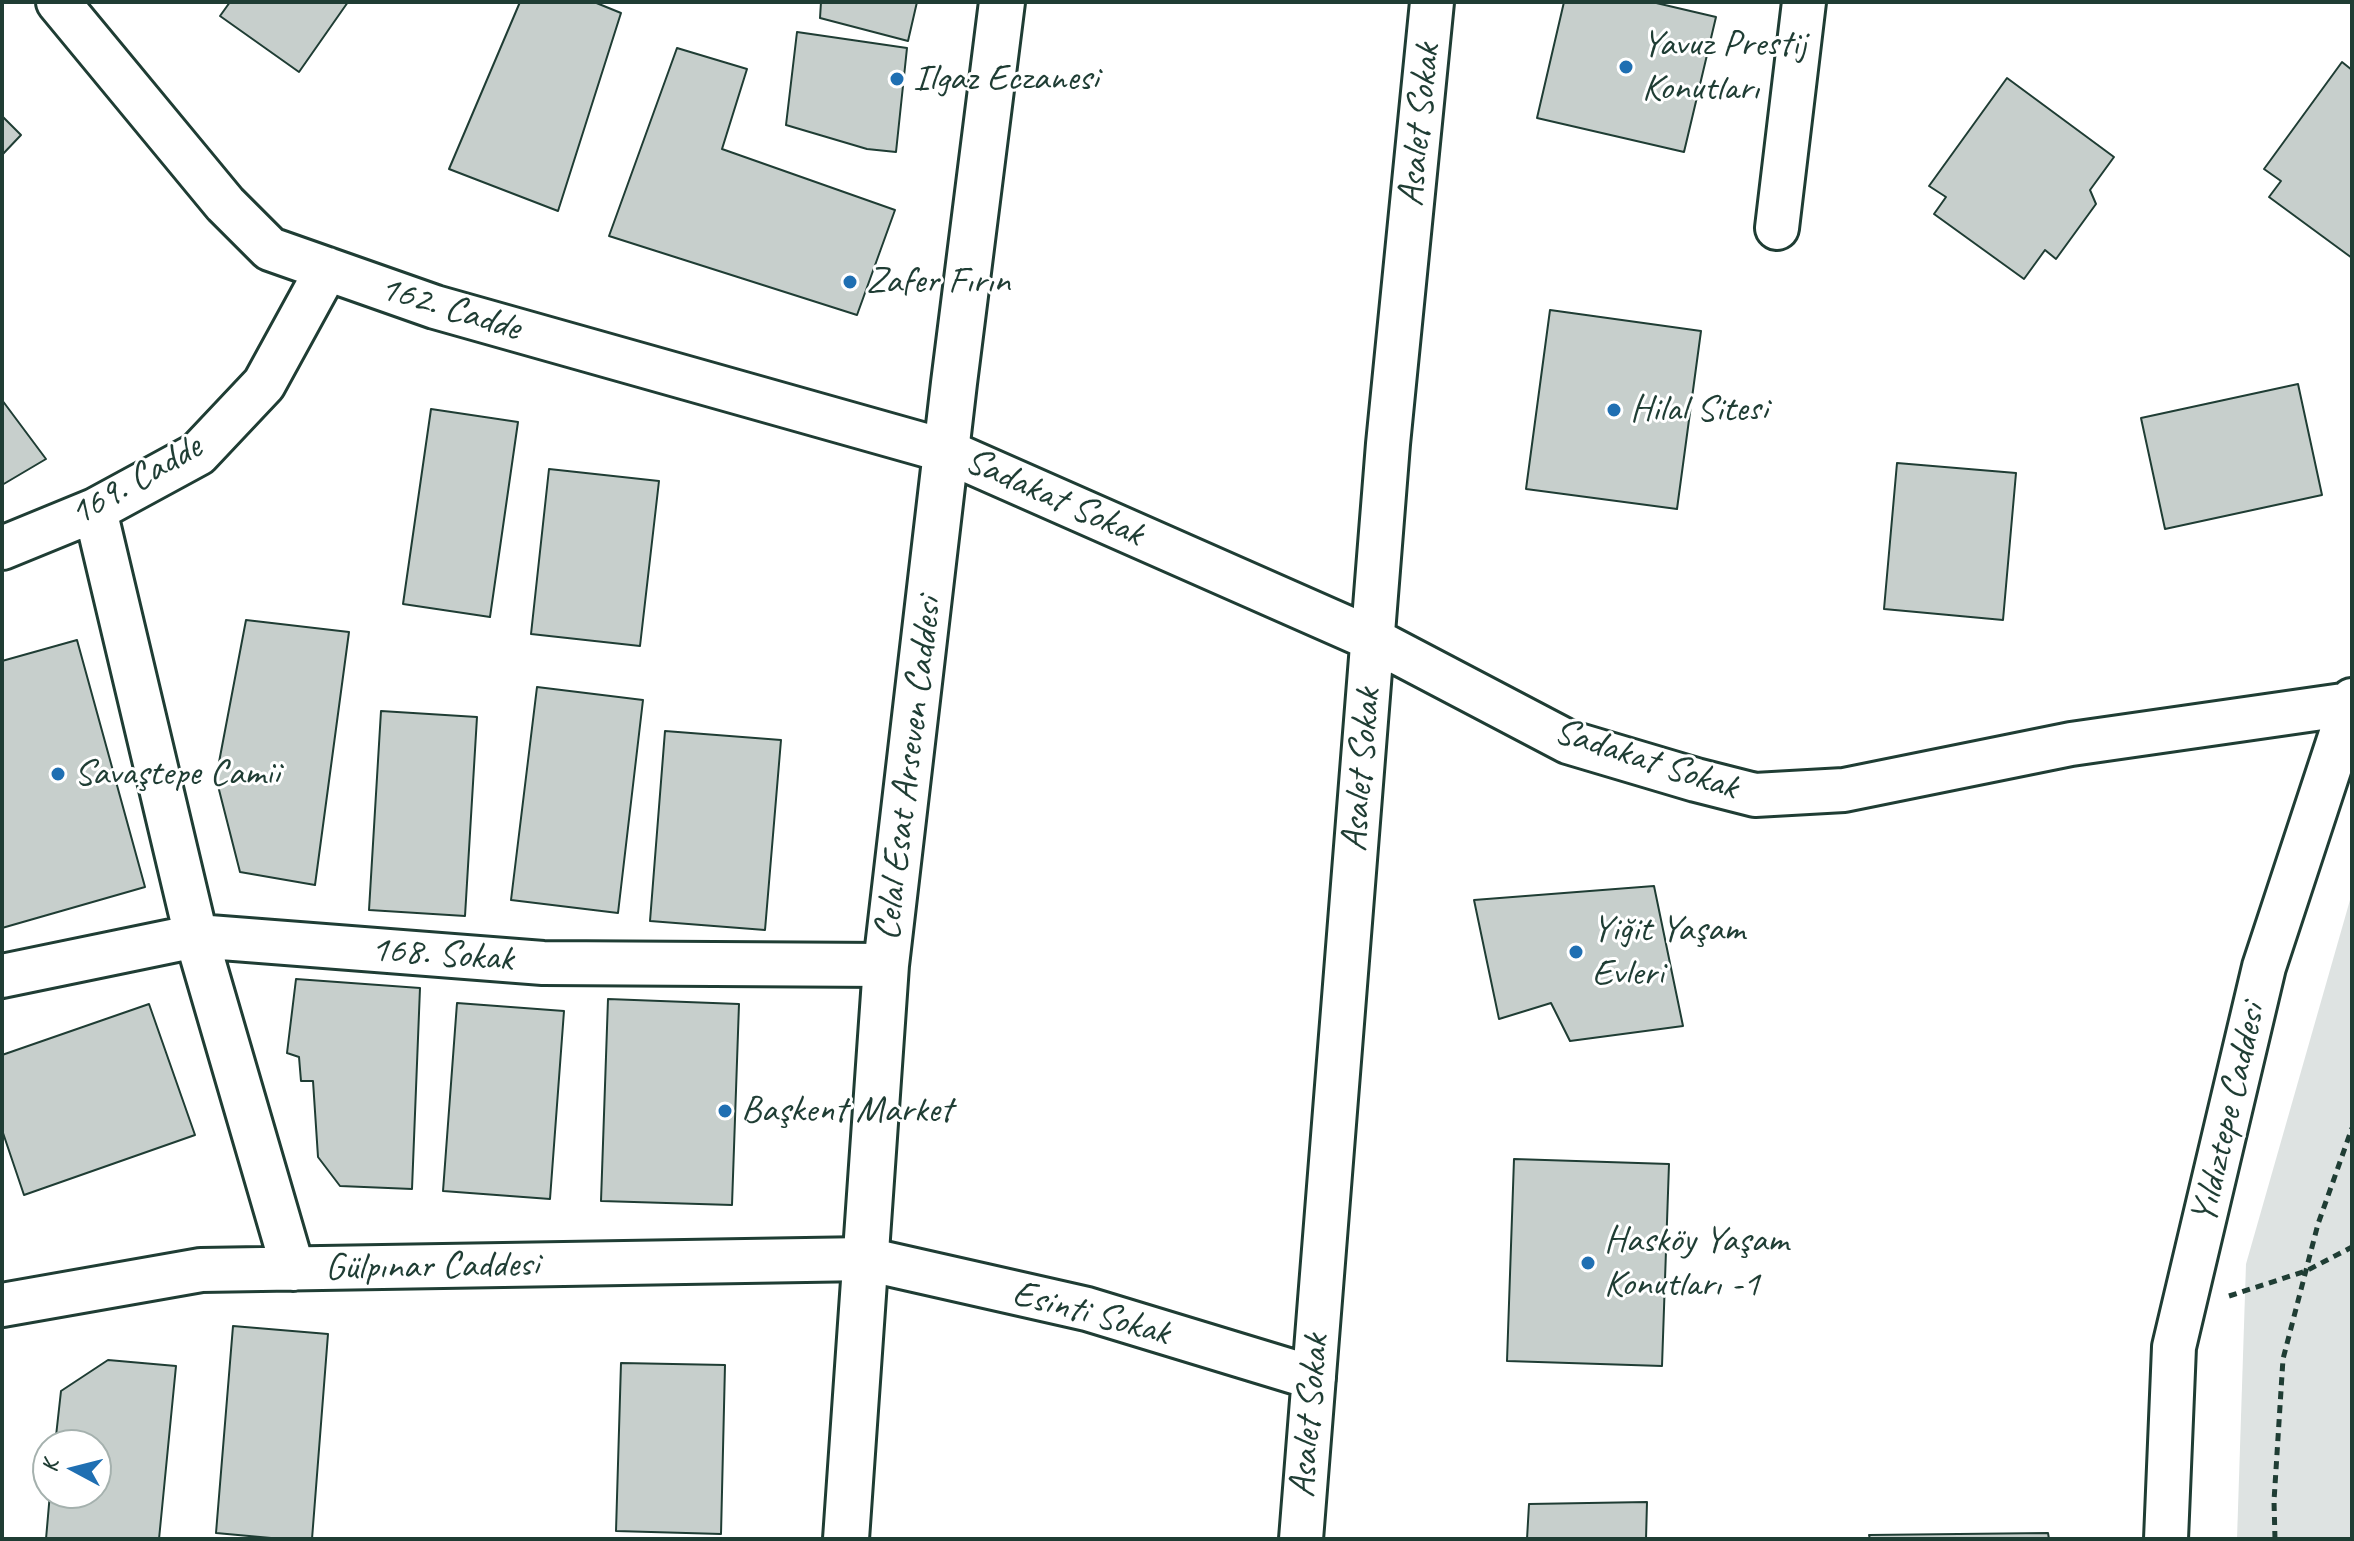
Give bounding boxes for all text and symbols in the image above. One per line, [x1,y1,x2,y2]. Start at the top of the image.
place label: Yavuz Prestij Konutları [1642,22,1806,112]
street label: Asalet Sokak [1389,41,1451,209]
place label: Ilgaz Eczanesi [913,56,1098,102]
marker: Yavuz Prestij Konutları [1617,58,1635,76]
marker: Ilgaz Eczanesi [888,70,906,88]
place label: Zafer Fırın [866,259,1010,305]
street label: 162. Cadde [374,266,526,352]
marker: Zafer Fırın [841,273,859,291]
place label: Hilal Sitesi [1630,387,1767,433]
marker: Hilal Sitesi [1605,401,1623,419]
street label: 169. Cadde [62,425,210,537]
street label: Sadakat Sokak [958,438,1150,558]
street label: Celal Esat Arseven Caddesi [865,595,953,943]
street label: Asalet Sokak [1332,687,1392,853]
street label: Sadakat Sokak [1548,709,1744,811]
place label: Savaştepe Camii [74,751,280,797]
marker: Savaştepe Camii [49,765,67,783]
place label: Yiğit Yaşam Evleri [1592,907,1745,996]
street label: 168. Sokak [369,927,515,983]
marker: Yiğit Yaşam Evleri [1567,943,1585,961]
street label: Yıldıztepe Caddesi [2182,1000,2276,1228]
place label: Başkent Market [741,1088,952,1134]
marker: Başkent Market [716,1102,734,1120]
place label: Hasköy Yaşam Konutları -1 [1604,1218,1788,1308]
street label: Gülpınar Caddesi [325,1242,539,1292]
marker: Hasköy Yaşam Konutları -1 [1579,1254,1597,1272]
street label: Esinti Sokak [1008,1271,1174,1357]
street label: Asalet Sokak [1280,1333,1340,1499]
north arrow [32,1429,112,1509]
text: K [36,1459,65,1474]

